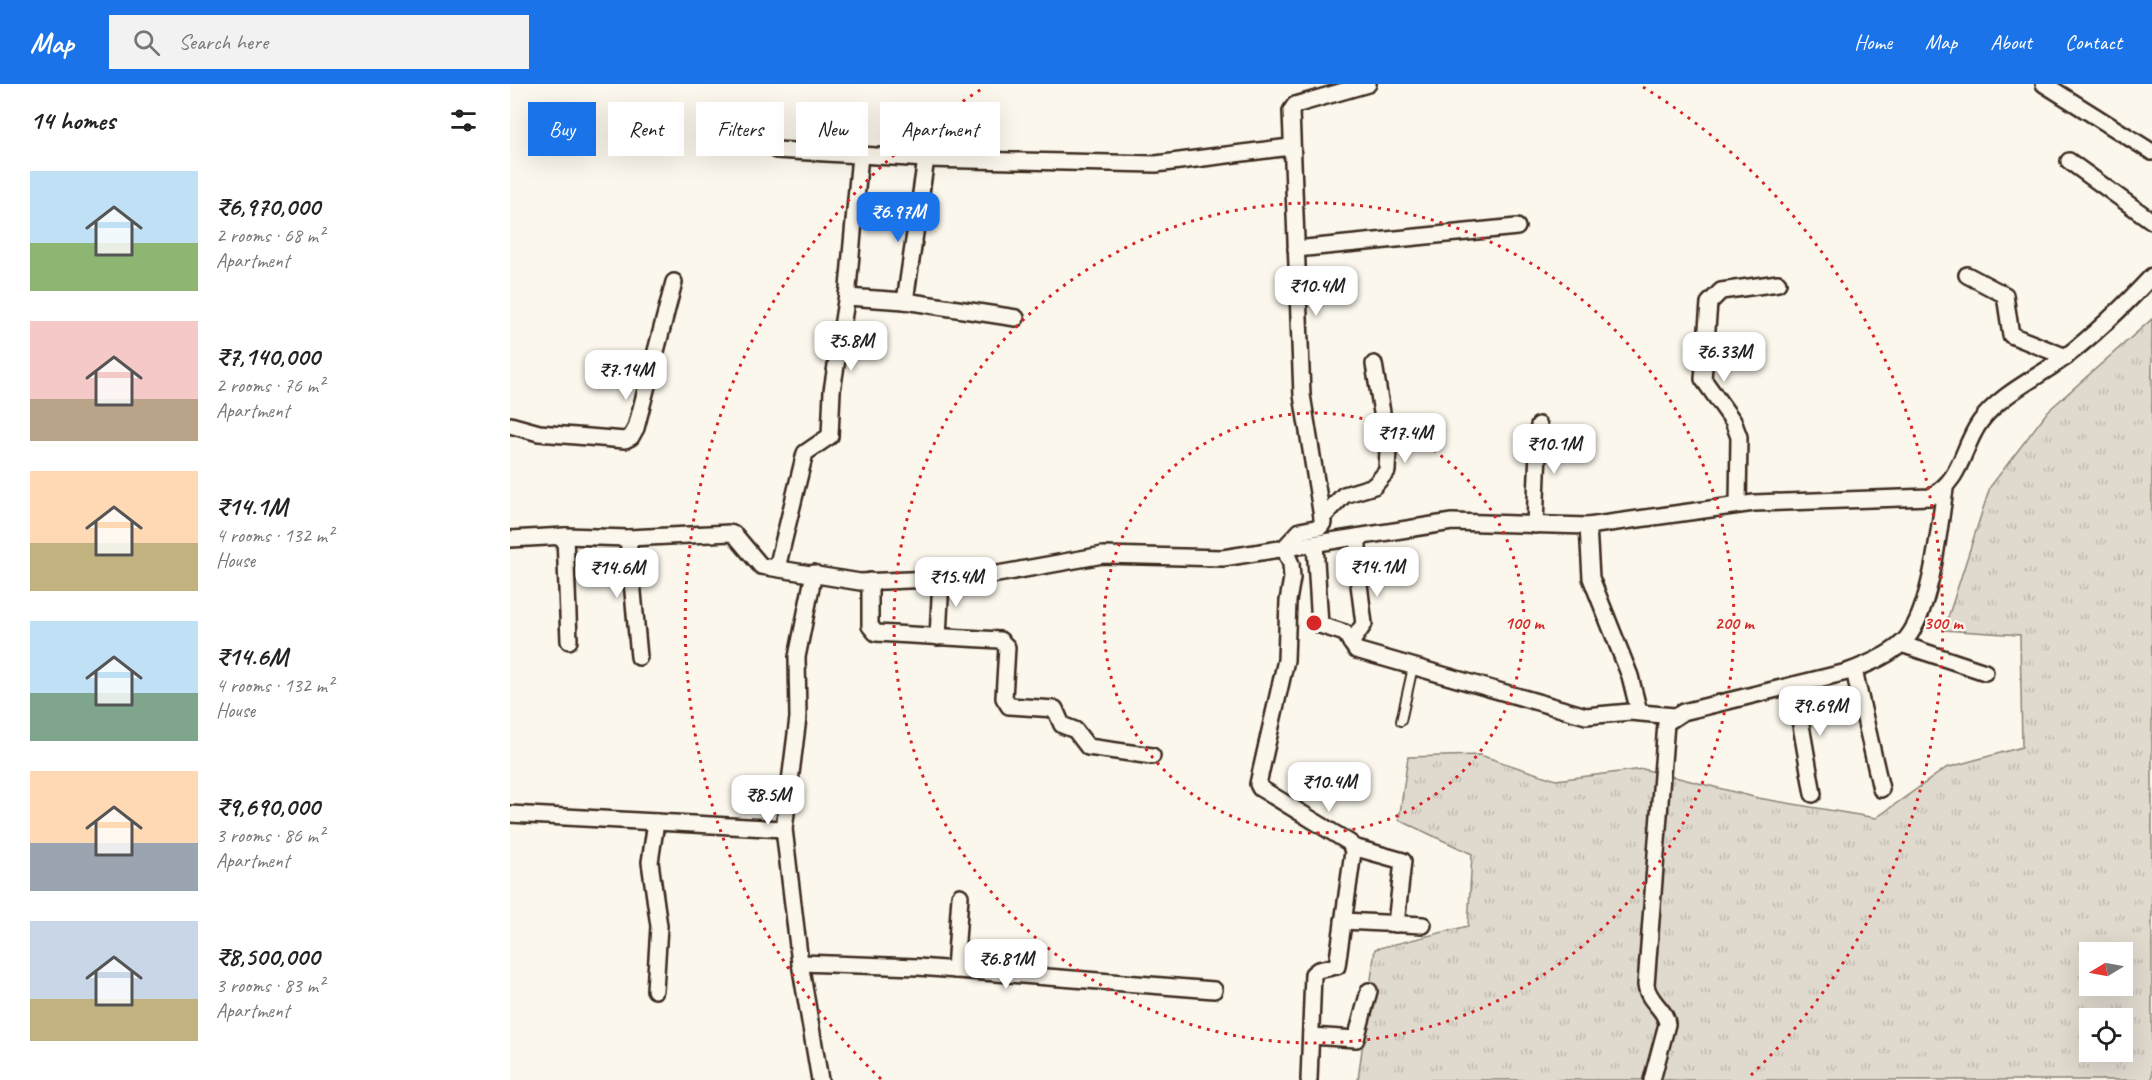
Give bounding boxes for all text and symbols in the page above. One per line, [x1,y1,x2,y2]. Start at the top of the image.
search box [109,15,529,69]
text: Map [30,25,73,60]
icon: search [130,26,163,59]
text: Search here [178,28,268,56]
text: Home [1854,29,1892,55]
text: Map [1925,29,1957,55]
text: About [1990,29,2032,55]
text: Contact [2065,29,2122,55]
chip: Buy [528,102,596,156]
chip: Rent [608,102,684,156]
chip: Filters [696,102,784,156]
chip: New [796,102,868,156]
chip: Apartment [880,102,1000,156]
text: 14 homes [30,104,115,137]
icon: filters [447,104,480,137]
text: ₹6,970,000 [216,190,320,223]
pin: ₹6.97M [849,192,947,243]
icon: home [78,195,150,267]
text: ₹6.97M [871,199,925,224]
text: 2 rooms · 68 m² [216,223,324,248]
text: Apartment [216,248,289,273]
pin: ₹10.4M [1267,266,1365,317]
text: ₹10.4M [1289,273,1343,298]
pin: ₹5.8M [809,321,893,372]
text: ₹5.8M [828,328,874,353]
pin: ₹6.33M [1675,332,1773,383]
text: ₹6.33M [1697,339,1751,364]
text: ₹7,140,000 [216,340,320,373]
icon: home [78,345,150,417]
pin: ₹7.14M [577,350,675,401]
text: ₹7.14M [599,357,653,382]
text: 2 rooms · 76 m² [216,373,324,398]
text: Apartment [216,398,289,423]
pin: ₹17.4M [1356,413,1454,464]
text: ₹17.4M [1378,420,1432,445]
pin: ₹10.1M [1505,424,1603,475]
text: ₹10.1M [1527,431,1581,456]
text: ₹14.1M [216,490,287,523]
icon: home [78,495,150,567]
text: 4 rooms · 132 m² [216,523,333,548]
pin: ₹14.1M [1328,547,1426,598]
text: House [216,548,255,573]
pin: ₹14.6M [568,548,666,599]
text: ₹14.1M [1350,554,1404,579]
text: ₹14.6M [590,555,644,580]
pin: ₹15.4M [907,557,1005,608]
text: ₹15.4M [929,564,983,589]
text: 100 m [1505,612,1545,634]
text: 200 m [1715,612,1755,634]
text: 300 m [1924,612,1964,634]
centre of rings [1304,613,1324,633]
text: ₹14.6M [216,640,287,673]
icon: home [78,645,150,717]
text: 4 rooms · 132 m² [216,673,333,698]
pin: ₹9.69M [1771,686,1869,737]
text: ₹9.69M [1793,693,1847,718]
text: House [216,698,255,723]
pin: ₹10.4M [1280,762,1378,813]
text: ₹10.4M [1302,769,1356,794]
pin: ₹8.5M [726,775,810,826]
text: ₹8.5M [745,782,791,807]
text: ₹9,690,000 [216,790,320,823]
icon: home [78,795,150,867]
text: 3 rooms · 86 m² [216,823,324,848]
text: Apartment [216,848,289,873]
pin: ₹6.81M [957,939,1055,990]
text: ₹8,500,000 [216,940,319,973]
north arrow [2079,942,2133,996]
map controls [2079,942,2133,1062]
icon: home [78,945,150,1017]
text: ₹6.81M [979,946,1033,971]
text: 3 rooms · 83 m² [216,973,324,998]
text: Apartment [216,998,289,1023]
button: locate [2079,1008,2133,1062]

